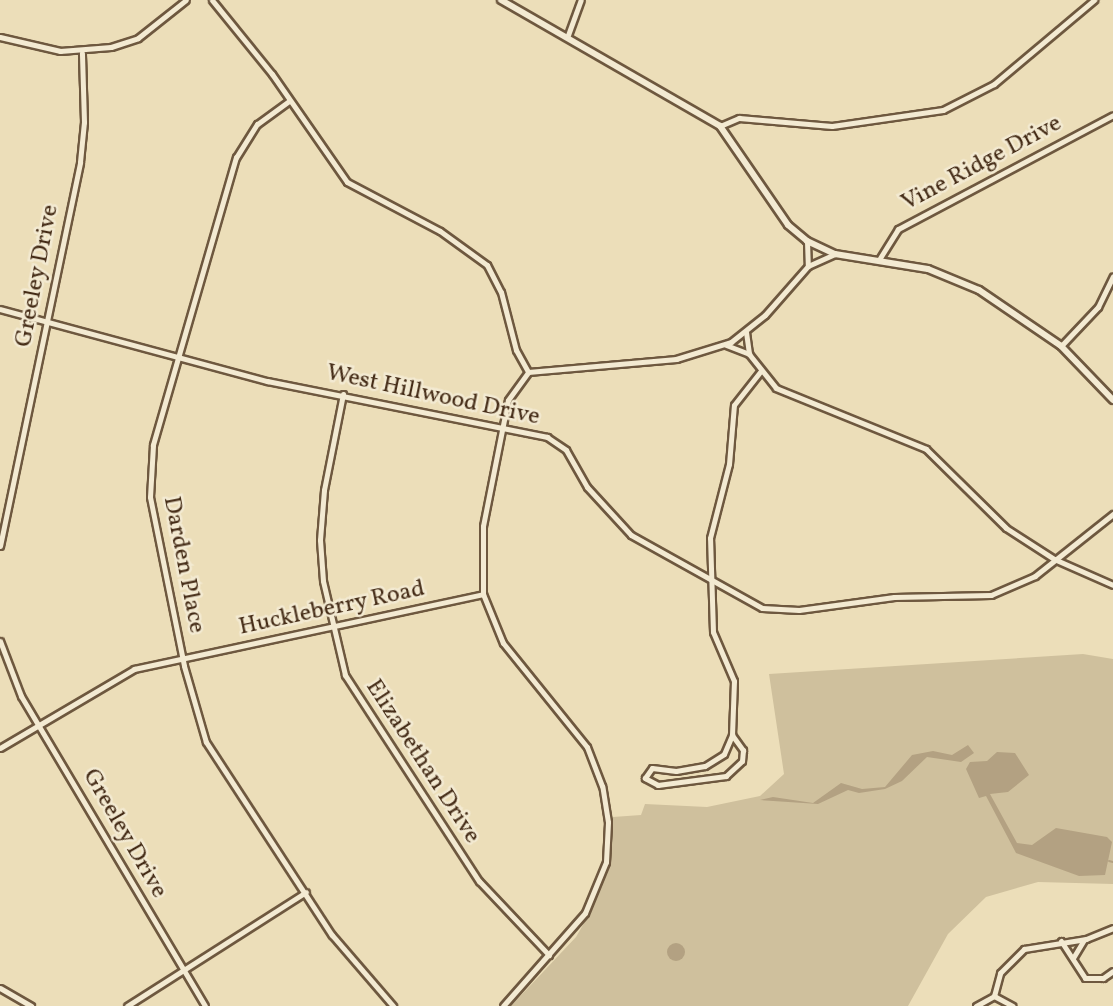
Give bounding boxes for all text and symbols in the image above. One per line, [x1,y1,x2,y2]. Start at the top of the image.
street label: Vine Ridge Drive [897,110,1067,218]
street label: Greeley Drive [10,202,66,350]
street label: West Hillwood Drive [324,359,542,433]
street label: Darden Place [156,494,210,636]
street label: Huckleberry Road [236,575,428,643]
street label: Elizabethan Drive [358,675,486,849]
street label: Greeley Drive [75,764,173,904]

